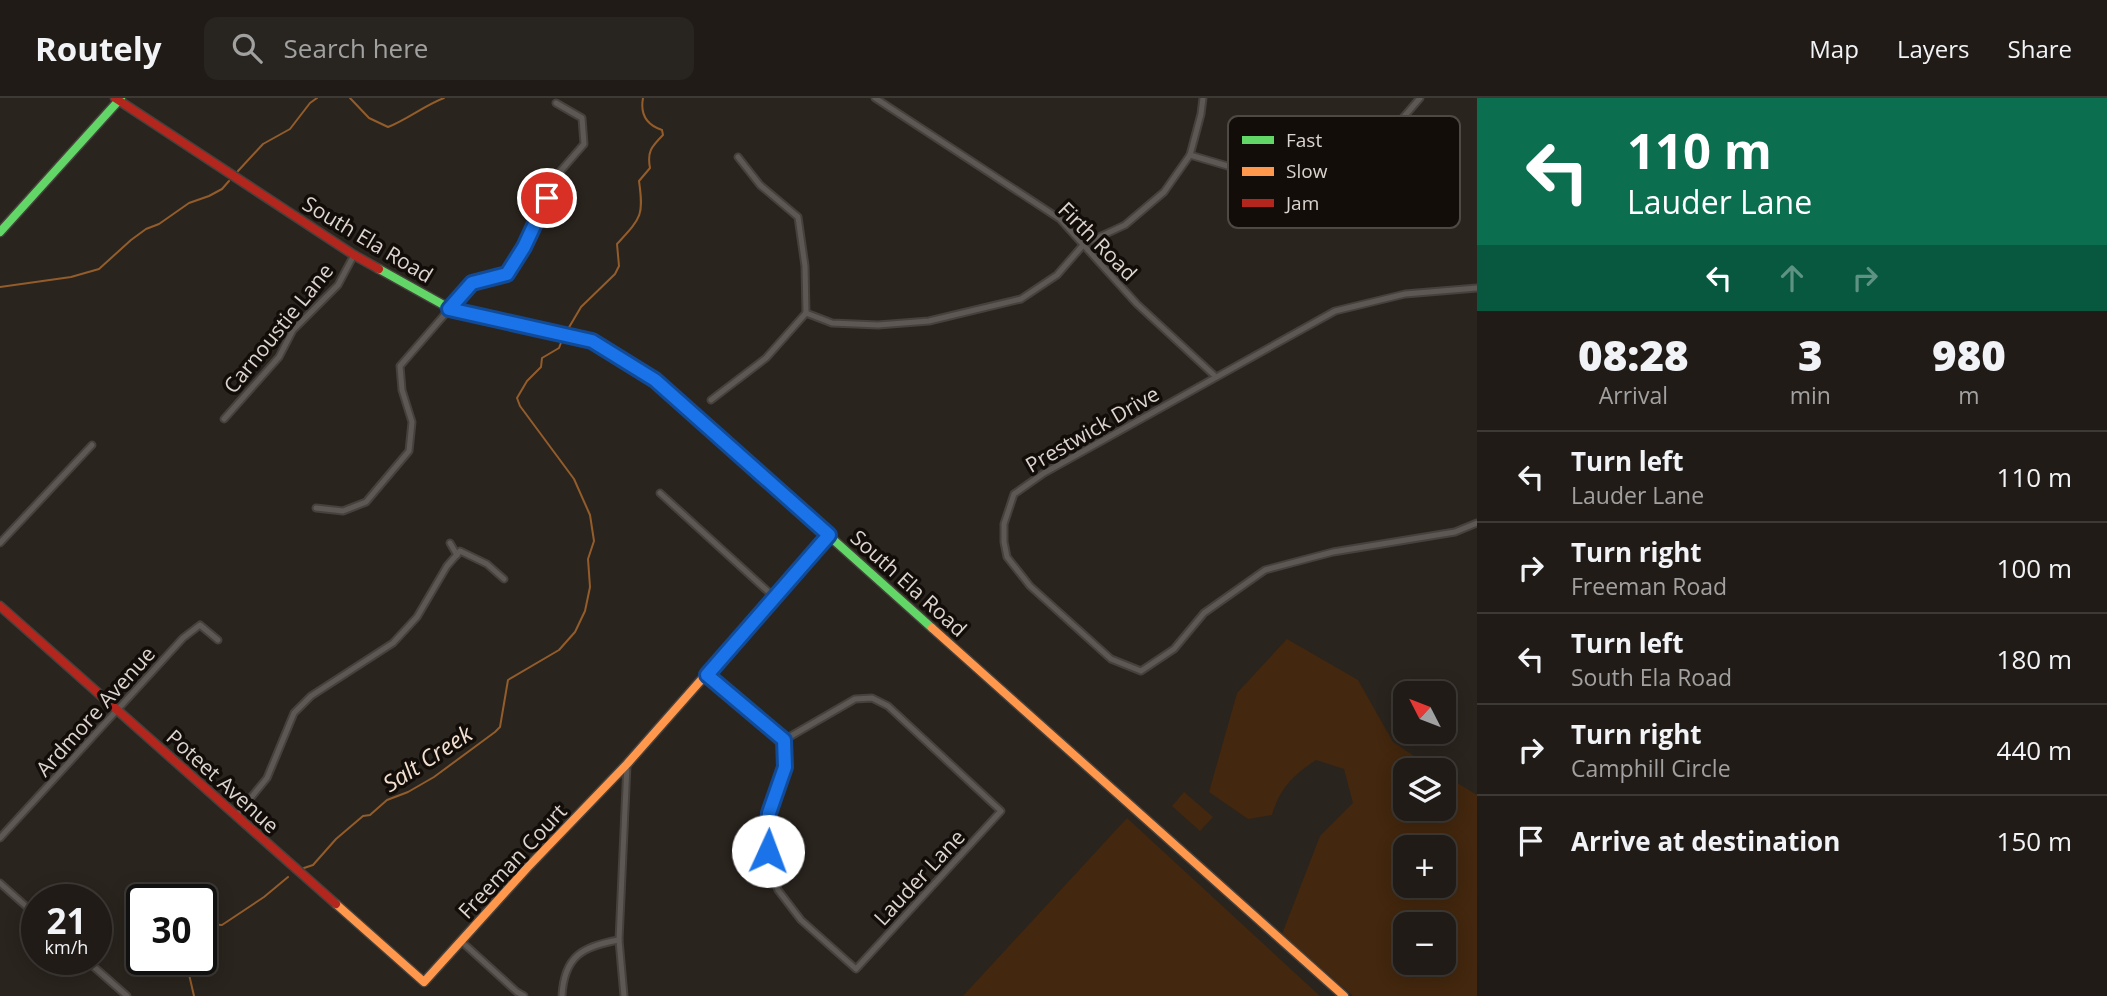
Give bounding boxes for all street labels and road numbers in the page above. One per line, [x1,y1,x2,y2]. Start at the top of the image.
street label: South Ela Road [298,189,438,289]
street label: Firth Road [1053,196,1143,286]
street label: Carnoustie Lane [217,257,339,399]
street label: Prestwick Drive [1020,379,1164,479]
street label: South Ela Road [845,523,973,643]
street label: Ardmore Avenue [29,640,161,782]
street label: Poteet Avenue [161,723,285,839]
street label: Freeman Court [452,798,572,924]
street label: Lauder Lane [867,823,971,931]

